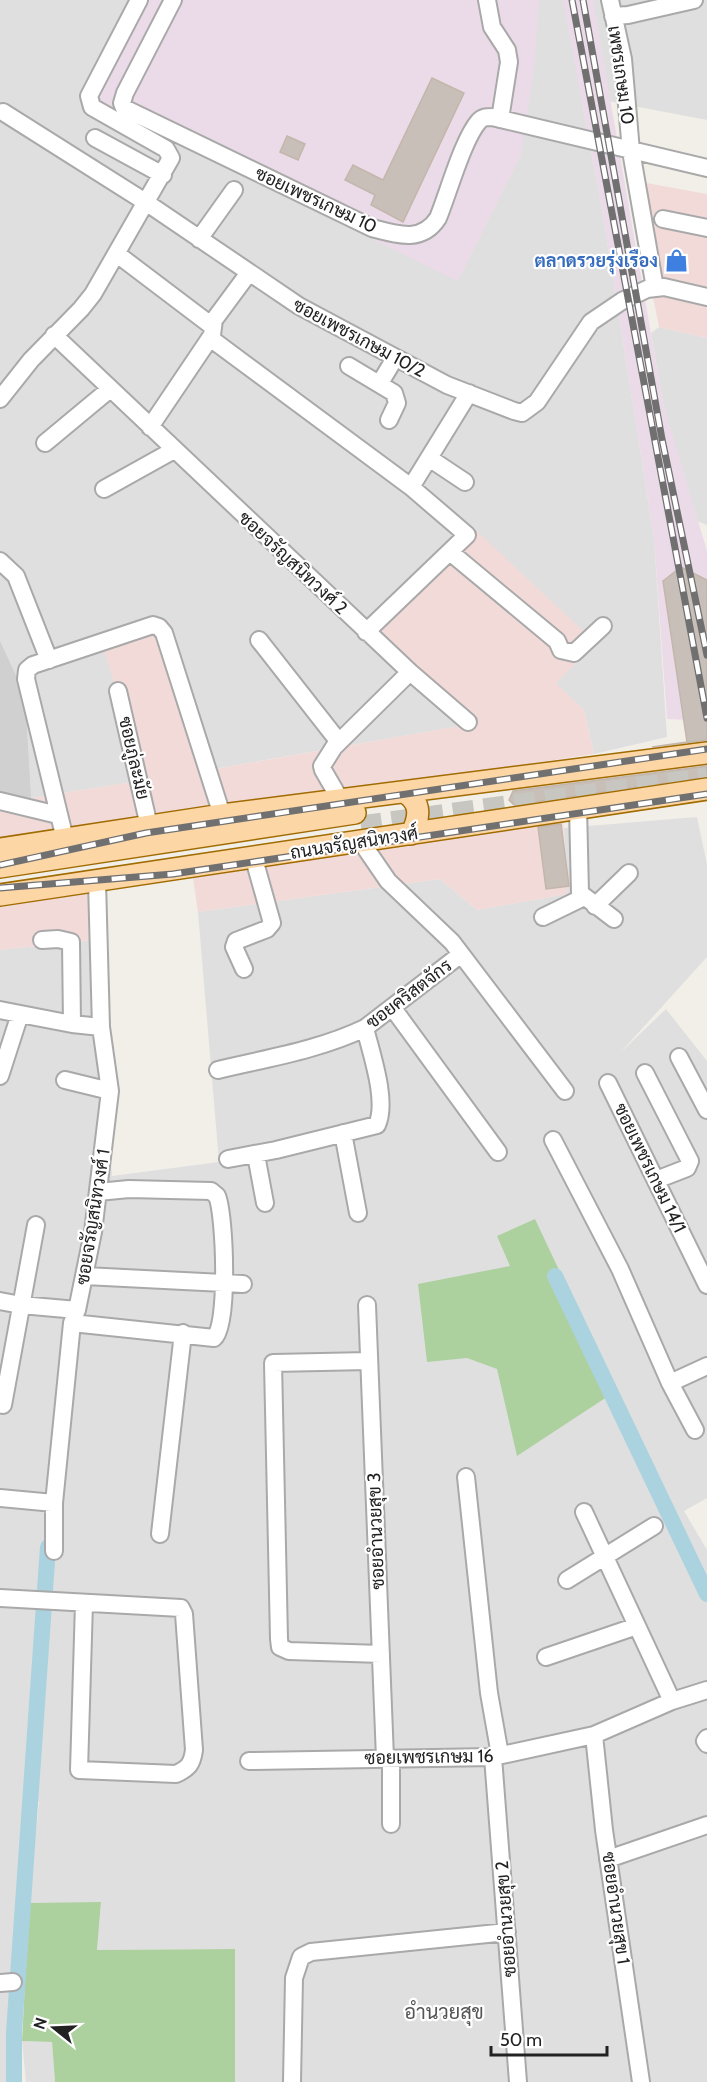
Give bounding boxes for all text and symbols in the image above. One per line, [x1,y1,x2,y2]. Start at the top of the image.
street label: เพชรเกษม 10 [603,24,639,126]
street label: ซอยเพชรเกษม 10 [252,162,380,238]
shop icon: ตลาดรวยรุ่งเรือง [663,248,689,274]
place label: ตลาดรวยรุ่งเรือง [535,249,658,275]
street label: ซอยเพชรเกษม 10/2 [289,294,429,382]
street label: ซอยจรัญสนิทวงศ์ 2 [234,505,353,619]
street label: ซอยภู่ละมัย [112,714,155,802]
street label: ถนนจรัญสนิทวงศ์ [288,820,419,864]
street label: ซอยคริสตจักร [362,954,457,1033]
street label: ซอยเพชรเกษม 14/1 [609,1100,691,1236]
street label: ซอยจรัญสนิทวงศ์ 1 [69,1147,115,1287]
street label: ซอยอำนวยสุข 3 [363,1472,390,1590]
street label: ซอยเพชรเกษม 16 [364,1745,494,1769]
street label: ซอยอำนวยสุข 1 [596,1850,635,1966]
street label: ซอยอำนวยสุข 2 [491,1860,522,1978]
north arrow [24,1998,84,2058]
district label: อำนวยสุข [404,2000,484,2026]
text: N [29,2015,51,2032]
scale bar [491,2019,606,2057]
text: 50 m [500,2029,542,2051]

